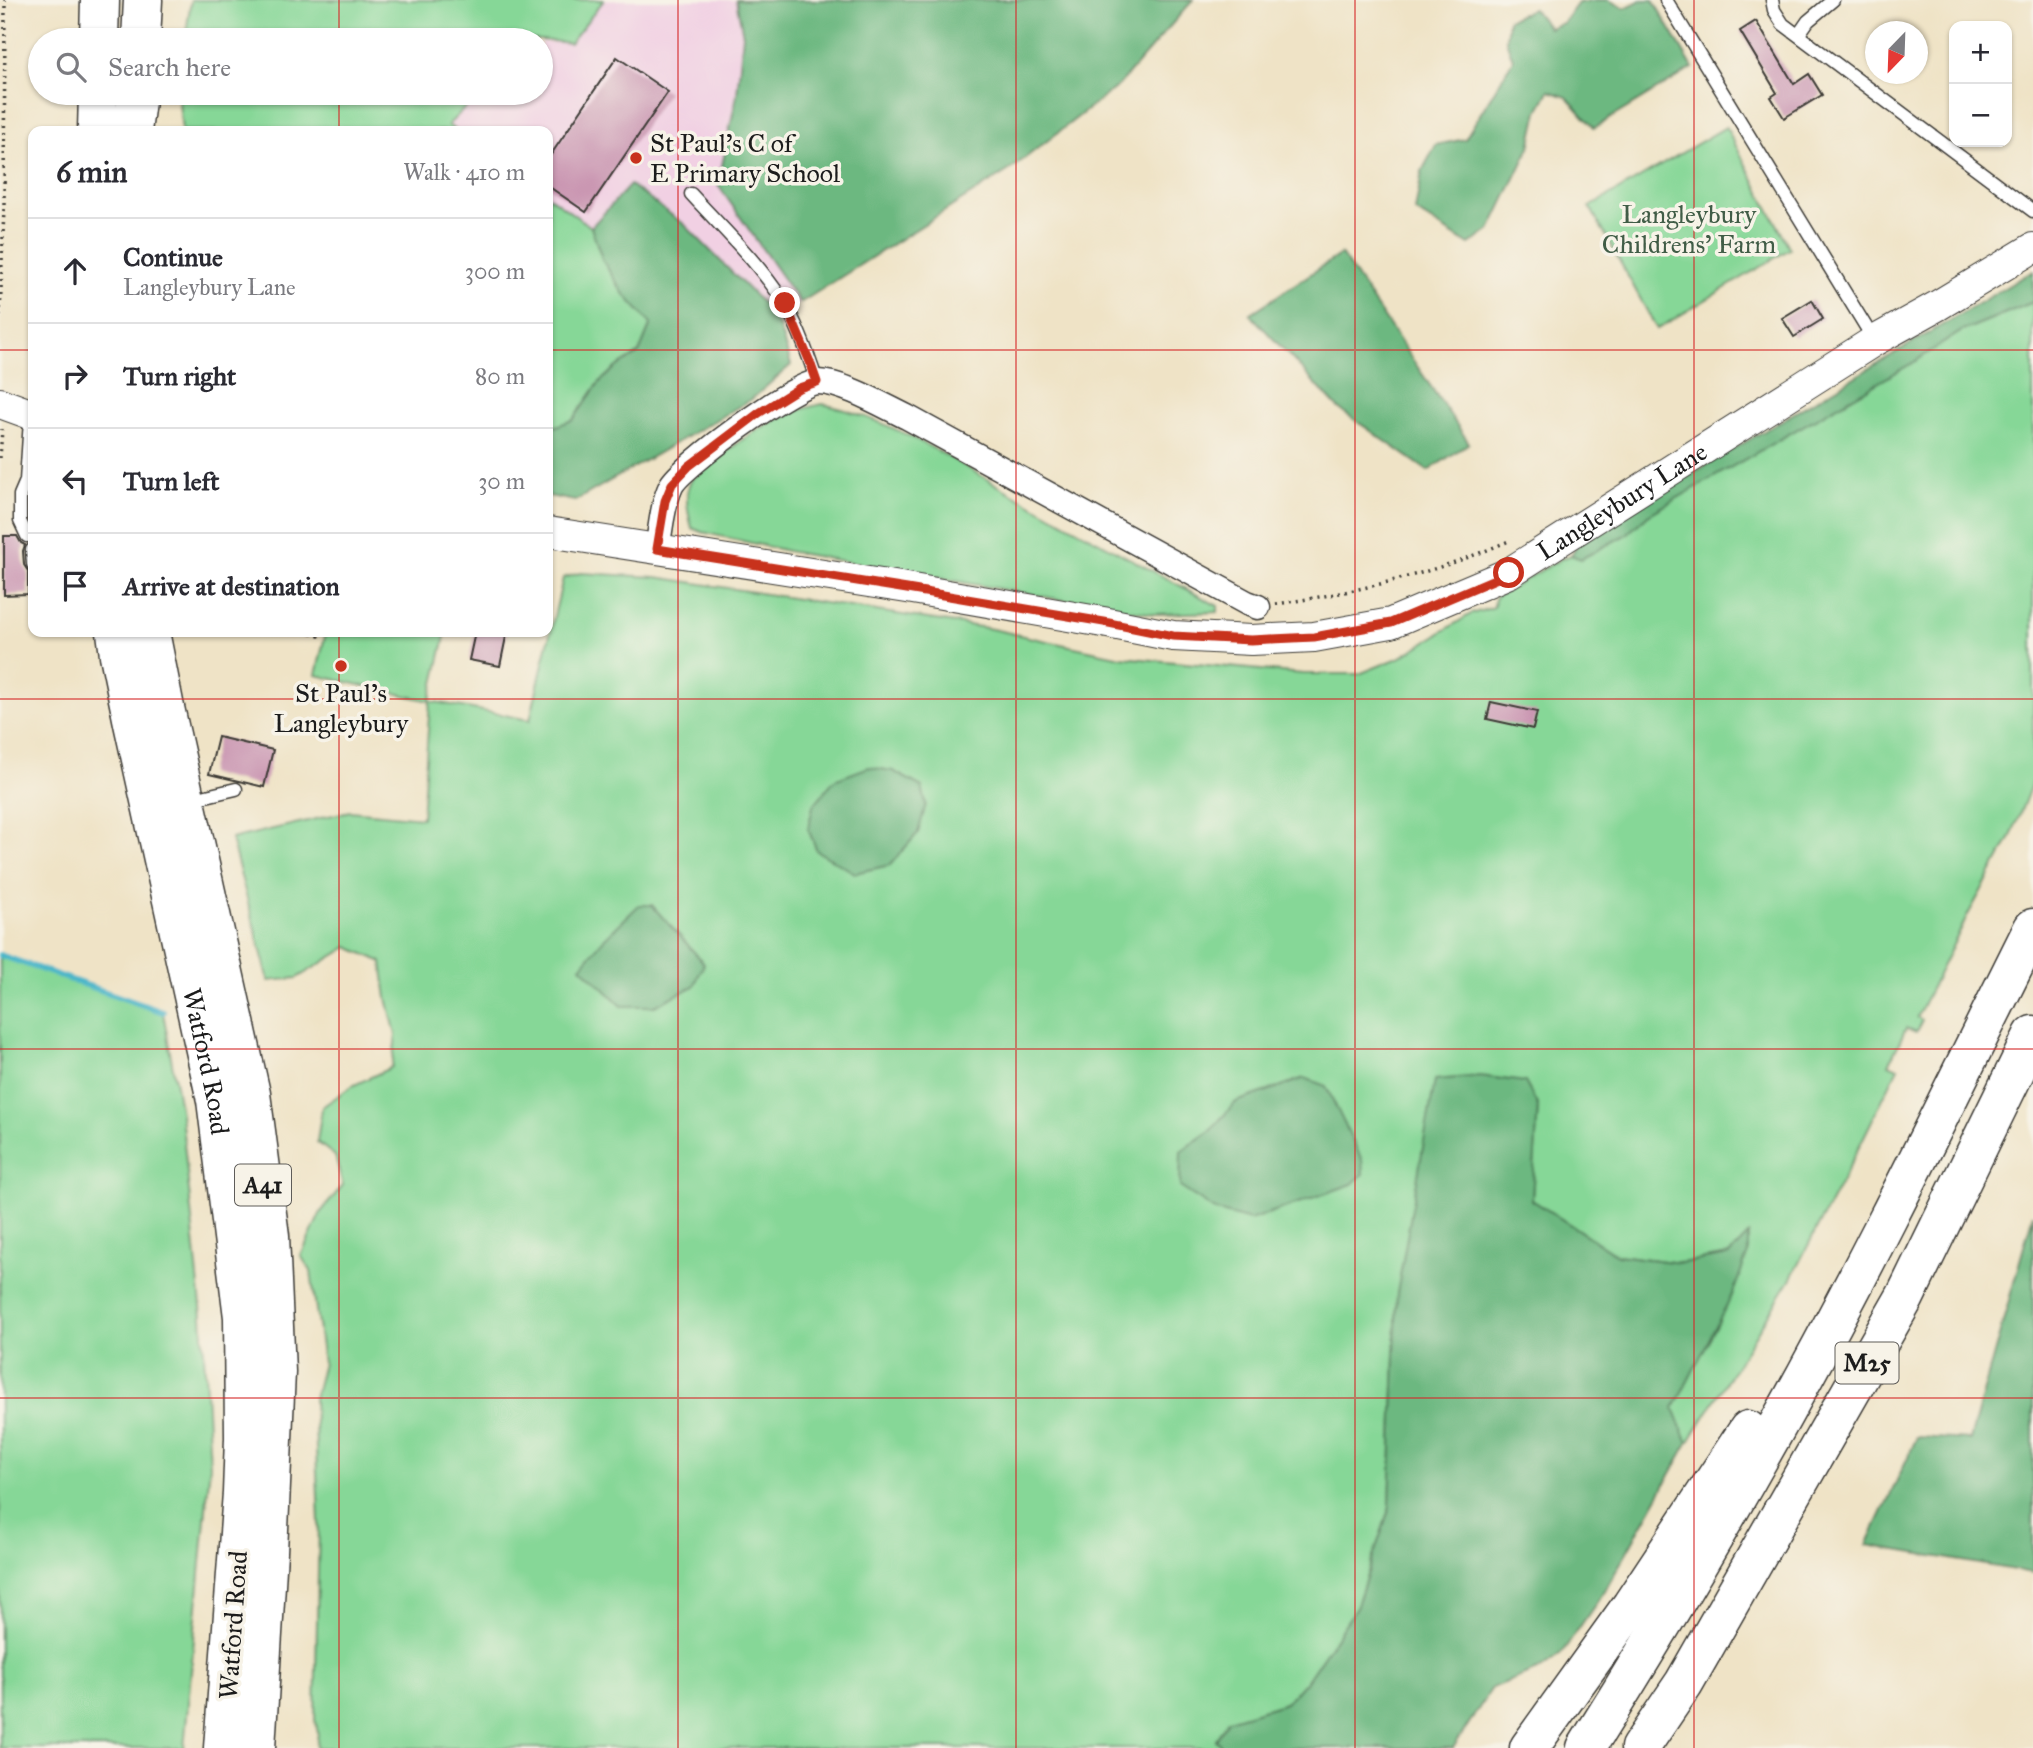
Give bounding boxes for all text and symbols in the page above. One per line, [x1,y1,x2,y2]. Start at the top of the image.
north arrow [1865,21,1928,84]
map controls [1949,21,2012,147]
button: + [1949,21,2012,84]
search box [28,28,553,105]
icon: search [52,48,90,86]
text: Search here [108,51,231,83]
button: − [1949,84,2012,147]
place label: St Paul's C of E Primary School [650,127,840,189]
marker: St Paul's C of E Primary School [628,150,644,166]
text: 6 min [56,154,128,190]
text: Walk · 410 m [403,158,525,186]
park label: Langleybury Childrens' Farm [1602,198,1776,260]
text: Continue [123,241,223,273]
icon: ahead [56,252,94,290]
text: 300 m [465,257,525,285]
text: Langleybury Lane [123,273,296,301]
route end [769,287,800,318]
icon: right [56,357,94,395]
text: Turn right [123,360,236,392]
text: 80 m [475,362,525,390]
street label: Langleybury Lane [1531,435,1713,567]
icon: left [56,462,94,500]
text: Turn left [123,465,219,497]
text: 30 m [478,467,525,495]
route start [1493,557,1524,588]
icon: arrive [56,567,94,605]
text: Arrive at destination [123,570,340,602]
marker: St Paul's Langleybury [333,658,349,674]
place label: St Paul's Langleybury [274,677,409,739]
street label: Watford Road [176,985,236,1137]
road number: A41 [235,1164,291,1205]
road number: M25 [1836,1343,1898,1384]
street label: Watford Road [212,1550,254,1700]

